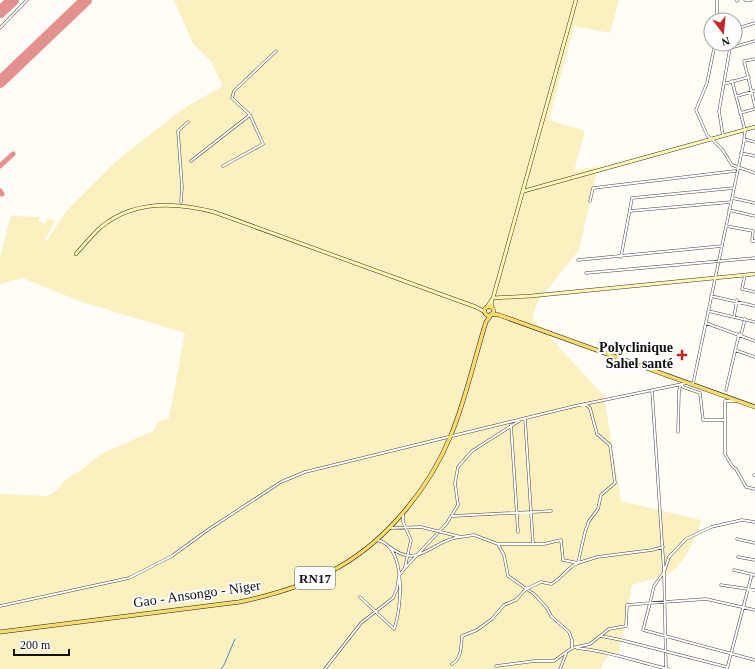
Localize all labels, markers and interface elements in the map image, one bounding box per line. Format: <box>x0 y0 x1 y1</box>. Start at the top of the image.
north arrow <box>703 12 743 52</box>
text: N <box>720 35 731 48</box>
place label: Polyclinique Sahel santé <box>599 340 673 371</box>
marker: Polyclinique Sahel santé <box>676 349 688 361</box>
road number: RN17 <box>295 567 335 589</box>
street label: Gao - Ansongo - Niger <box>132 578 262 610</box>
scale bar <box>14 631 69 657</box>
text: 200 m <box>20 638 51 652</box>

